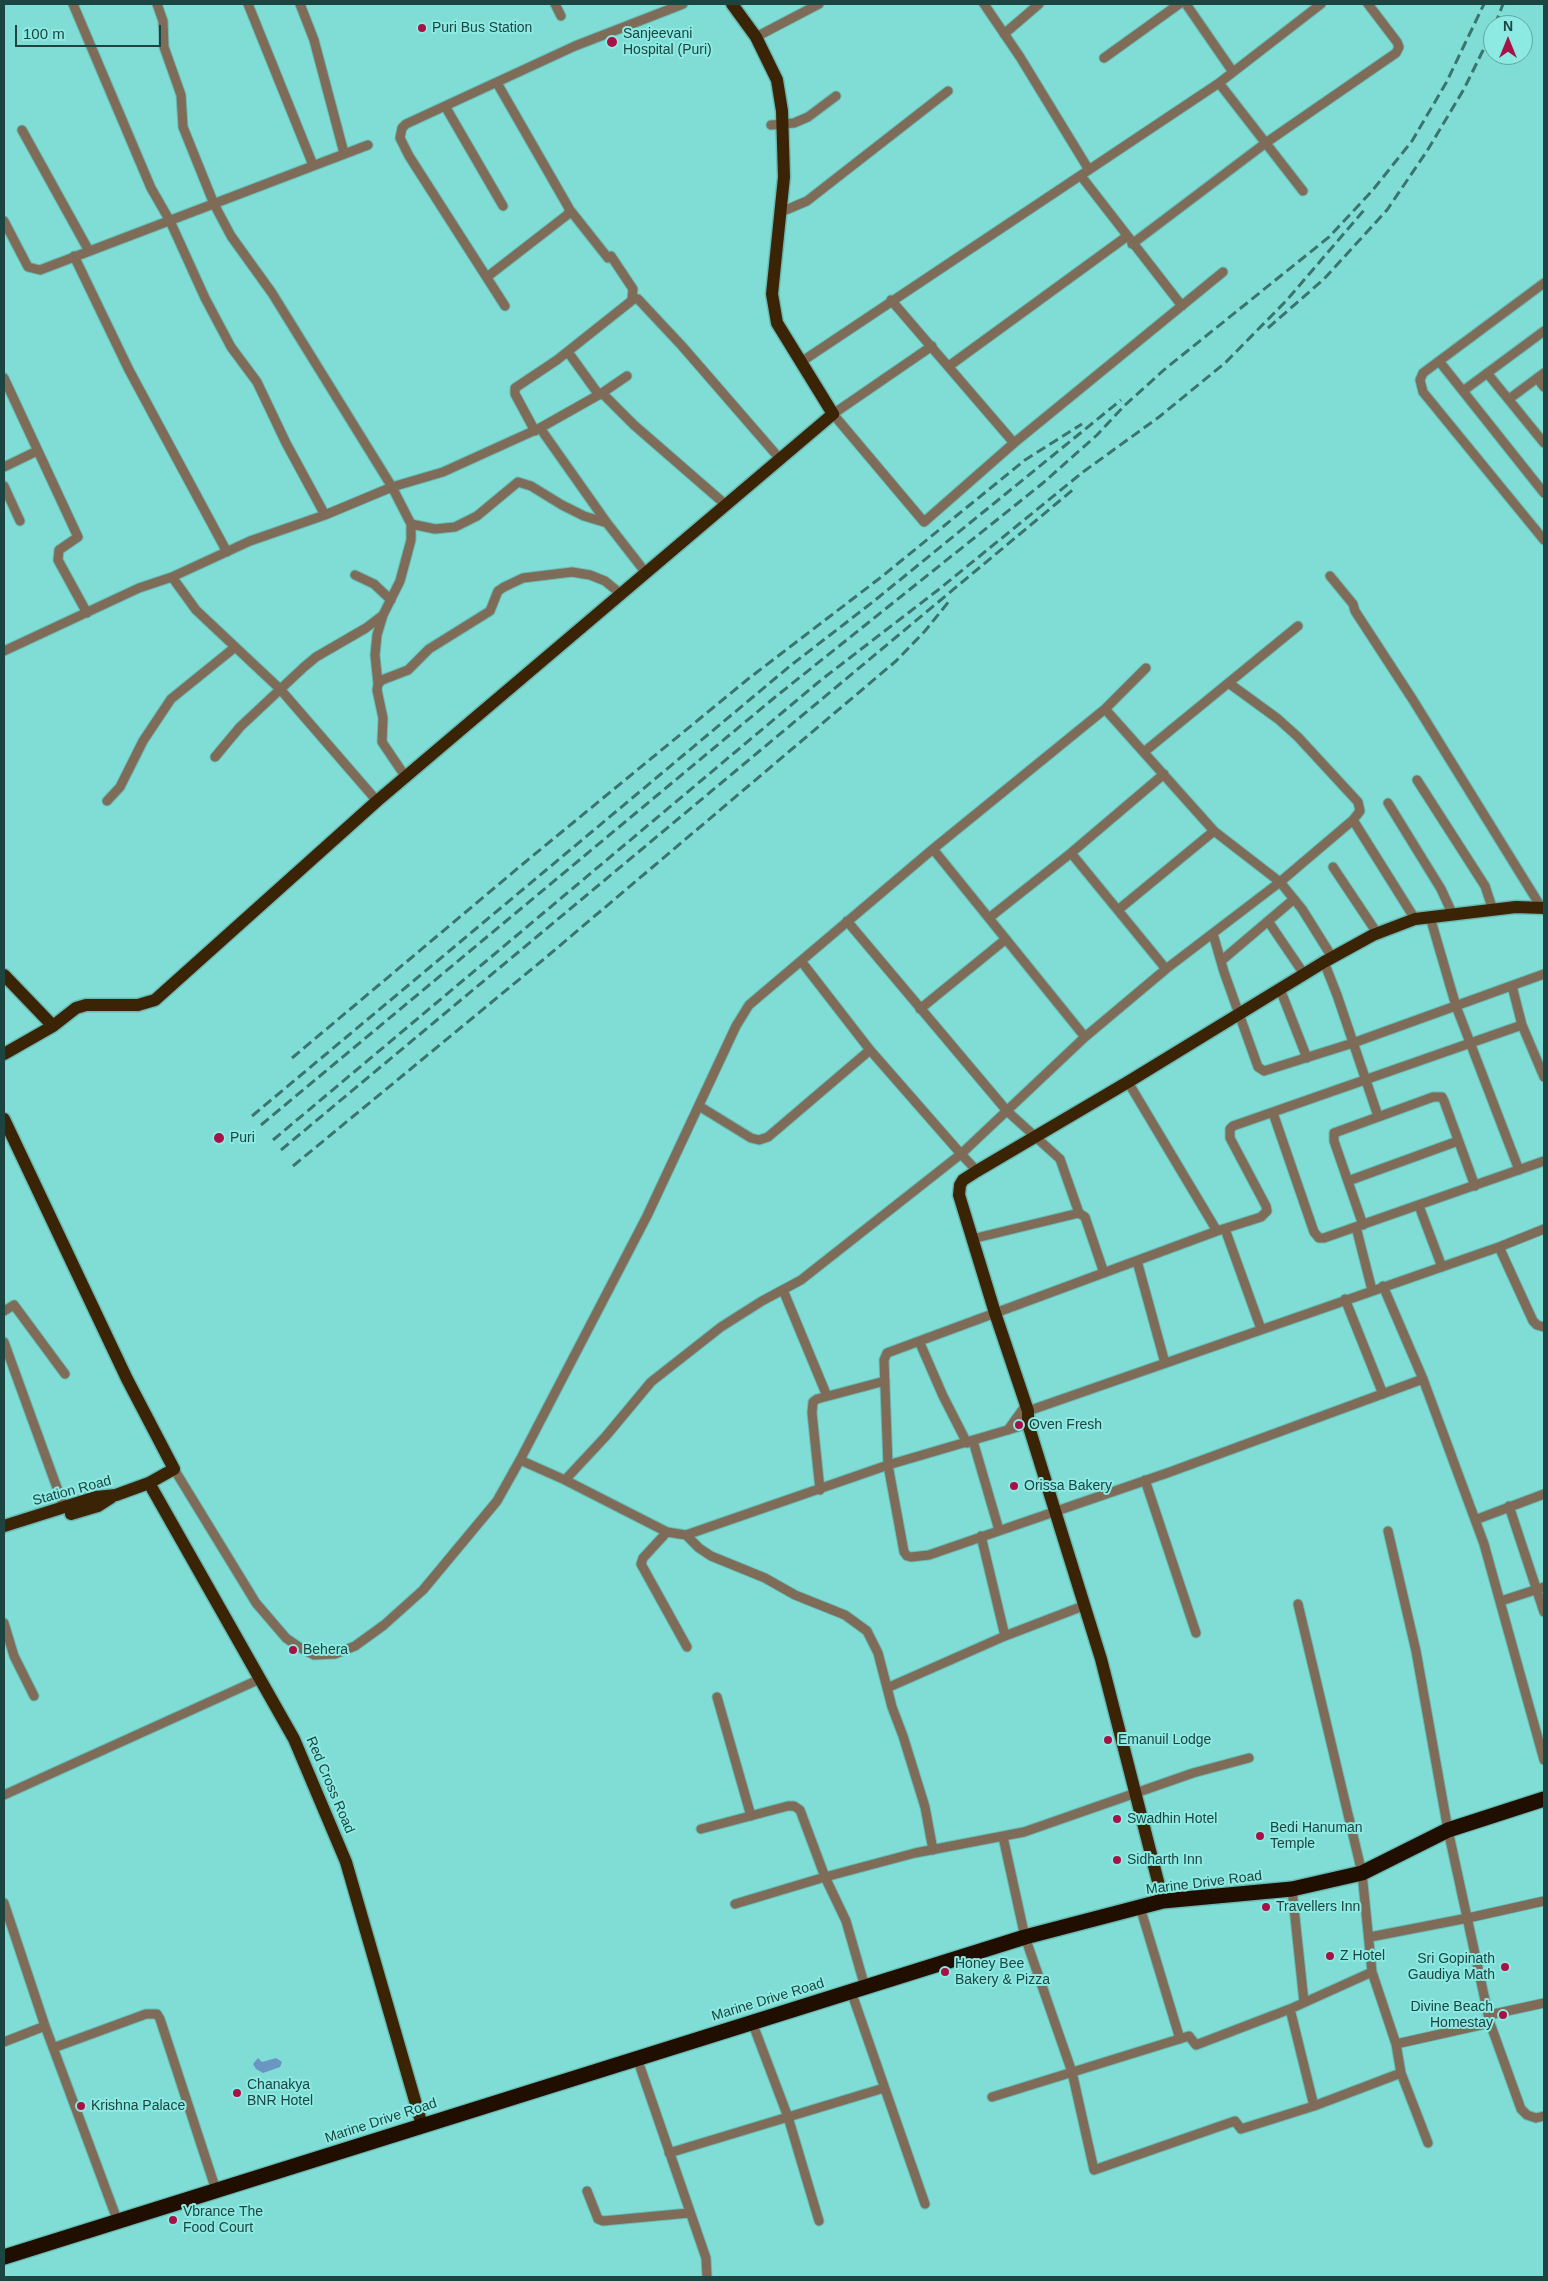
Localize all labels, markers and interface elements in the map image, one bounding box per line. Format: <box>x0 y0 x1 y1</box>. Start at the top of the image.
scale bar <box>18 15 164 47</box>
north arrow <box>1483 15 1533 65</box>
text: N <box>1503 18 1513 34</box>
place label: Puri Bus Station <box>432 20 532 36</box>
marker: Puri Bus Station <box>416 22 428 34</box>
text: 100 m <box>23 25 65 42</box>
place label: Sanjeevani Hospital (Puri) <box>623 26 712 58</box>
marker: Sanjeevani Hospital (Puri) <box>605 35 619 49</box>
place label: Puri <box>230 1130 255 1146</box>
marker: Puri <box>212 1131 226 1145</box>
place label: Oven Fresh <box>1029 1417 1102 1433</box>
marker: Oven Fresh <box>1013 1419 1025 1431</box>
street label: Station Road <box>31 1472 113 1510</box>
place label: Orissa Bakery <box>1024 1478 1112 1494</box>
marker: Orissa Bakery <box>1008 1480 1020 1492</box>
place label: Behera <box>303 1642 348 1658</box>
marker: Behera <box>287 1644 299 1656</box>
place label: Emanuil Lodge <box>1118 1732 1211 1748</box>
street label: Red Cross Road <box>302 1734 358 1836</box>
marker: Emanuil Lodge <box>1102 1734 1114 1746</box>
place label: Swadhin Hotel <box>1127 1811 1217 1827</box>
marker: Swadhin Hotel <box>1111 1813 1123 1825</box>
place label: Bedi Hanuman Temple <box>1270 1820 1363 1852</box>
marker: Bedi Hanuman Temple <box>1254 1830 1266 1842</box>
place label: Sidharth Inn <box>1127 1852 1202 1868</box>
marker: Sidharth Inn <box>1111 1854 1123 1866</box>
street label: Marine Drive Road <box>1145 1868 1263 1898</box>
place label: Travellers Inn <box>1276 1899 1360 1915</box>
marker: Travellers Inn <box>1260 1901 1272 1913</box>
place label: Z Hotel <box>1340 1948 1385 1964</box>
marker: Z Hotel <box>1324 1950 1336 1962</box>
place label: Sri Gopinath Gaudiya Math <box>1408 1951 1495 1984</box>
place label: Honey Bee Bakery & Pizza <box>955 1956 1050 1988</box>
marker: Sri Gopinath Gaudiya Math <box>1499 1961 1511 1973</box>
marker: Honey Bee Bakery & Pizza <box>939 1966 951 1978</box>
street label: Marine Drive Road <box>710 1975 826 2025</box>
place label: Divine Beach Homestay <box>1411 1999 1493 2031</box>
marker: Divine Beach Homestay <box>1497 2009 1509 2021</box>
place label: Chanakya BNR Hotel <box>247 2077 313 2110</box>
marker: Chanakya BNR Hotel <box>231 2087 243 2099</box>
street label: Marine Drive Road <box>323 2095 439 2147</box>
place label: Krishna Palace <box>91 2098 185 2114</box>
marker: Krishna Palace <box>75 2100 87 2112</box>
place label: Vbrance The Food Court <box>183 2204 263 2236</box>
marker: Vbrance The Food Court <box>167 2214 179 2226</box>

